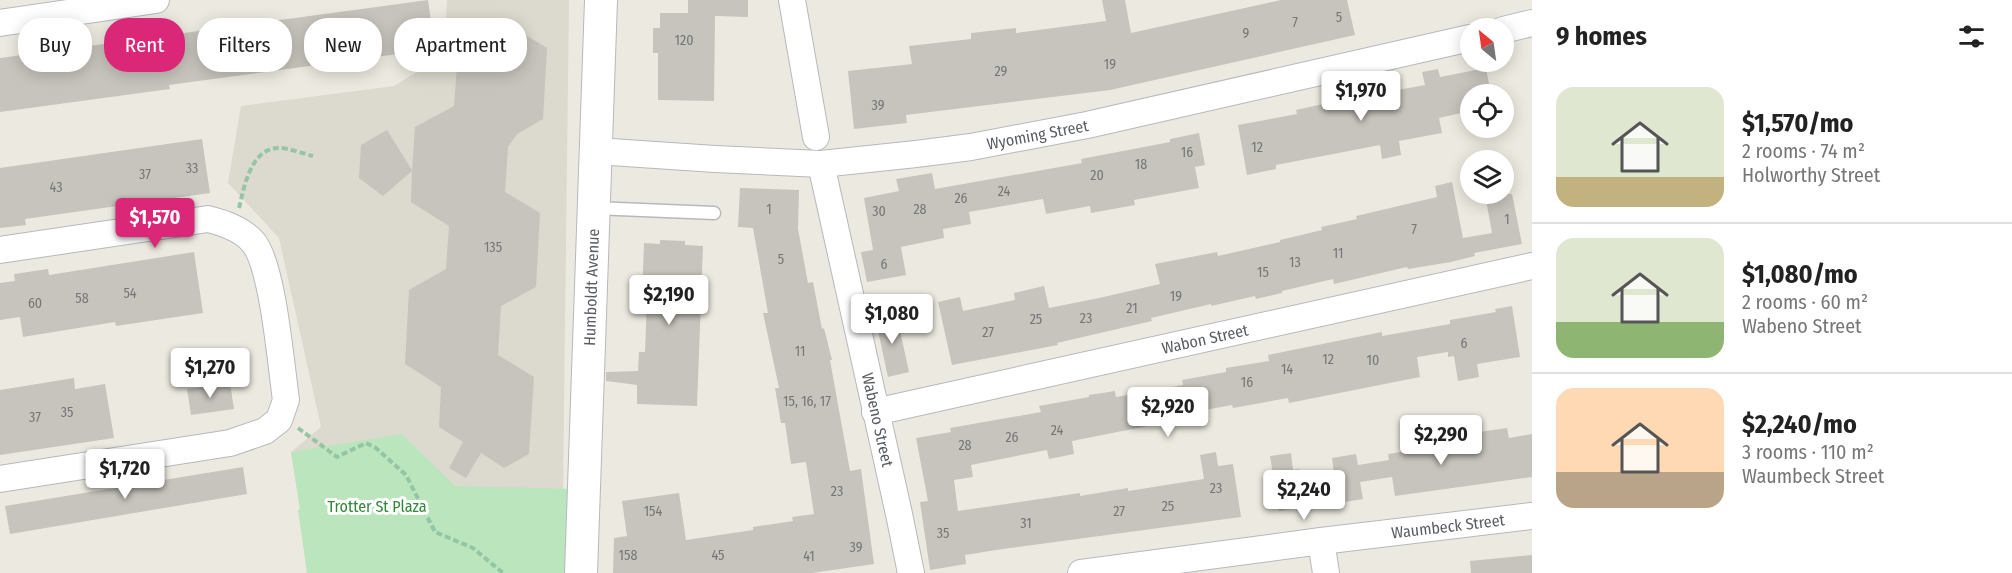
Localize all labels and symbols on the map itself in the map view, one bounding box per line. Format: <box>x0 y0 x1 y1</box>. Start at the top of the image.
house number: 5 <box>1336 9 1342 26</box>
house number: 7 <box>1292 14 1298 31</box>
north arrow <box>1460 18 1514 72</box>
house number: 9 <box>1243 25 1250 42</box>
house number: 120 <box>675 32 693 49</box>
house number: 19 <box>1104 56 1116 73</box>
house number: 29 <box>995 63 1008 80</box>
pin: $1,970 <box>1312 71 1410 122</box>
house number: 39 <box>872 97 885 114</box>
street label: Wyoming Street <box>985 115 1091 153</box>
house number: 12 <box>1251 139 1263 156</box>
house number: 16 <box>1181 144 1193 161</box>
house number: 18 <box>1135 156 1147 173</box>
house number: 33 <box>186 160 198 177</box>
house number: 37 <box>139 166 151 183</box>
house number: 20 <box>1090 167 1104 184</box>
house number: 43 <box>50 179 62 196</box>
house number: 24 <box>998 183 1011 200</box>
house number: 26 <box>954 190 968 207</box>
pin: $1,570 <box>106 198 204 249</box>
house number: 1 <box>766 201 772 218</box>
house number: 28 <box>913 201 927 218</box>
house number: 30 <box>872 203 886 220</box>
house number: 1 <box>1504 211 1510 228</box>
house number: 7 <box>1411 221 1417 238</box>
street label: Humboldt Avenue <box>579 228 603 346</box>
house number: 135 <box>484 239 502 256</box>
house number: 11 <box>1333 245 1343 262</box>
house number: 5 <box>778 251 784 268</box>
house number: 13 <box>1289 254 1301 271</box>
house number: 6 <box>881 256 888 273</box>
house number: 15 <box>1257 264 1269 281</box>
pin: $2,190 <box>620 275 718 326</box>
house number: 54 <box>123 285 137 302</box>
house number: 19 <box>1170 288 1182 305</box>
house number: 58 <box>75 290 89 307</box>
pin: $1,080 <box>843 294 941 345</box>
house number: 60 <box>28 295 42 312</box>
house number: 21 <box>1126 300 1138 317</box>
house number: 23 <box>1080 310 1092 327</box>
house number: 25 <box>1030 311 1042 328</box>
street label: Wabon Street <box>1160 320 1251 357</box>
house number: 27 <box>982 324 994 341</box>
house number: 6 <box>1461 335 1468 352</box>
house number: 11 <box>795 343 805 360</box>
pin: $1,270 <box>161 348 259 399</box>
house number: 12 <box>1322 351 1334 368</box>
house number: 10 <box>1367 352 1379 369</box>
house number: 14 <box>1281 361 1293 378</box>
street label: Wabeno Street <box>858 371 898 469</box>
house number: 16 <box>1241 374 1253 391</box>
pin: $2,920 <box>1119 387 1217 438</box>
house number: 15, 16, 17 <box>783 393 831 410</box>
house number: 35 <box>61 404 73 421</box>
house number: 37 <box>29 409 41 426</box>
pin: $2,290 <box>1392 415 1490 466</box>
house number: 24 <box>1051 422 1064 439</box>
house number: 26 <box>1005 429 1019 446</box>
house number: 28 <box>958 437 972 454</box>
pin: $1,720 <box>76 449 174 500</box>
pin: $2,240 <box>1255 470 1353 521</box>
house number: 23 <box>1210 480 1222 497</box>
house number: 23 <box>831 483 843 500</box>
park label: Trotter St Plaza <box>327 497 427 516</box>
house number: 25 <box>1162 498 1174 515</box>
house number: 154 <box>644 503 663 520</box>
house number: 27 <box>1113 503 1125 520</box>
street label: Waumbeck Street <box>1390 510 1506 542</box>
house number: 31 <box>1020 515 1032 532</box>
house number: 35 <box>937 525 949 542</box>
house number: 39 <box>850 539 863 556</box>
house number: 158 <box>619 547 637 564</box>
house number: 45 <box>711 547 725 564</box>
house number: 41 <box>803 548 815 565</box>

